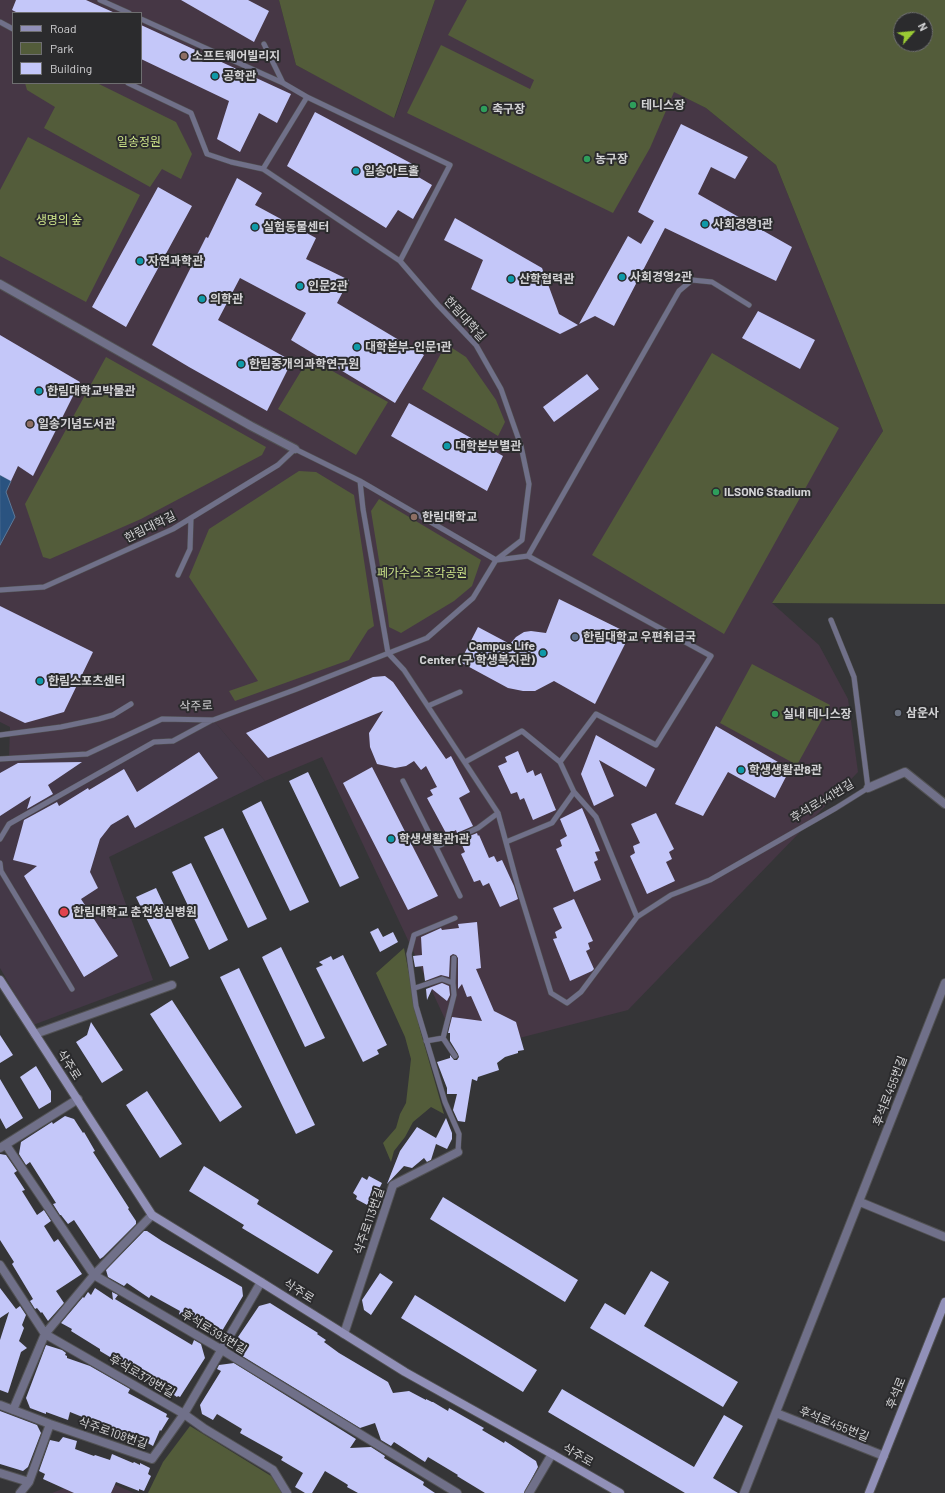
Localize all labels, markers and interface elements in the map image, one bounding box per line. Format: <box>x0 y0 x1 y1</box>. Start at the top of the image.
legend <box>12 12 142 84</box>
north arrow <box>893 12 933 52</box>
text: Road <box>50 21 77 35</box>
text: N <box>916 21 931 33</box>
text: Park <box>50 41 74 55</box>
place label: 소프트웨어빌리지 <box>192 49 280 63</box>
marker: 소프트웨어빌리지 <box>179 51 189 61</box>
text: Building <box>50 61 92 75</box>
place label: 공학관 <box>223 69 256 83</box>
marker: 공학관 <box>210 71 220 81</box>
place label: 테니스장 <box>641 98 685 112</box>
marker: 테니스장 <box>628 100 638 110</box>
place label: 축구장 <box>492 102 525 116</box>
marker: 축구장 <box>479 104 489 114</box>
park label: 일송정원 <box>117 135 161 149</box>
place label: 농구장 <box>595 152 628 166</box>
marker: 농구장 <box>582 154 592 164</box>
place label: 일송아트홀 <box>364 164 419 178</box>
marker: 일송아트홀 <box>351 166 361 176</box>
park label: 생명의 숲 <box>36 213 82 227</box>
place label: 사회경영1관 <box>713 217 772 231</box>
marker: 사회경영1관 <box>700 219 710 229</box>
place label: 실험동물센터 <box>263 220 329 234</box>
marker: 실험동물센터 <box>250 222 260 232</box>
place label: 자연과학관 <box>148 254 203 268</box>
marker: 자연과학관 <box>135 256 145 266</box>
place label: 사회경영2관 <box>630 270 692 284</box>
place label: 산학협력관 <box>519 272 574 286</box>
marker: 사회경영2관 <box>617 272 627 282</box>
marker: 산학협력관 <box>506 274 516 284</box>
place label: 인문2관 <box>308 279 348 293</box>
marker: 인문2관 <box>295 281 305 291</box>
place label: 의학관 <box>210 292 243 306</box>
marker: 의학관 <box>197 294 207 304</box>
street label: 한림대학길 <box>441 294 489 344</box>
place label: 대학본부-인문1관 <box>365 340 451 354</box>
marker: 대학본부-인문1관 <box>352 342 362 352</box>
place label: 한림중개의과학연구원 <box>249 357 359 371</box>
marker: 한림중개의과학연구원 <box>236 359 246 369</box>
place label: 한림대학교박물관 <box>47 384 135 398</box>
marker: 한림대학교박물관 <box>34 386 44 396</box>
place label: 일송기념도서관 <box>38 417 115 431</box>
marker: 일송기념도서관 <box>25 419 35 429</box>
place label: 대학본부별관 <box>455 439 521 453</box>
marker: 대학본부별관 <box>442 441 452 451</box>
place label: ILSONG Stadium <box>724 485 811 499</box>
marker: ILSONG Stadium <box>711 487 721 497</box>
street label: 한림대학길 <box>122 508 178 546</box>
place label: 한림대학교 <box>422 510 477 524</box>
marker: 한림대학교 <box>409 512 419 522</box>
park label: 페가수스 조각공원 <box>377 566 467 580</box>
place label: 한림대학교 우편취급국 <box>583 630 696 644</box>
marker: 한림대학교 우편취급국 <box>570 632 580 642</box>
place label: Campus Life Center (구 학생복지관) <box>420 639 535 667</box>
marker: Campus Life Center (구 학생복지관) <box>538 648 548 658</box>
place label: 한림스포츠센터 <box>48 674 125 688</box>
marker: 한림스포츠센터 <box>35 676 45 686</box>
street label: 삭주로 <box>179 698 213 714</box>
place label: 삼운사 <box>906 706 939 720</box>
place label: 실내 테니스장 <box>783 707 852 721</box>
marker: 삼운사 <box>893 708 903 718</box>
marker: 실내 테니스장 <box>770 709 780 719</box>
place label: 학생생활관8관 <box>749 763 822 777</box>
marker: 학생생활관8관 <box>736 765 746 775</box>
street label: 후석로441번길 <box>788 776 856 826</box>
place label: 학생생활관1관 <box>399 832 469 846</box>
marker: 학생생활관1관 <box>386 834 396 844</box>
place label: 한림대학교 춘천성심병원 <box>73 905 197 919</box>
marker: 한림대학교 춘천성심병원 <box>58 906 70 918</box>
street label: 삭주로 <box>54 1047 84 1083</box>
street label: 후석로455번길 <box>870 1054 910 1128</box>
street label: 삭주로113번길 <box>351 1186 387 1256</box>
street label: 삭주로 <box>281 1276 317 1306</box>
street label: 후석로393번길 <box>179 1307 249 1357</box>
street label: 후석로379번길 <box>107 1351 177 1401</box>
street label: 후석로 <box>883 1375 909 1411</box>
street label: 후석로455번길 <box>797 1403 871 1445</box>
street label: 삭주로108번길 <box>76 1414 150 1452</box>
street label: 삭주로 <box>560 1440 596 1470</box>

